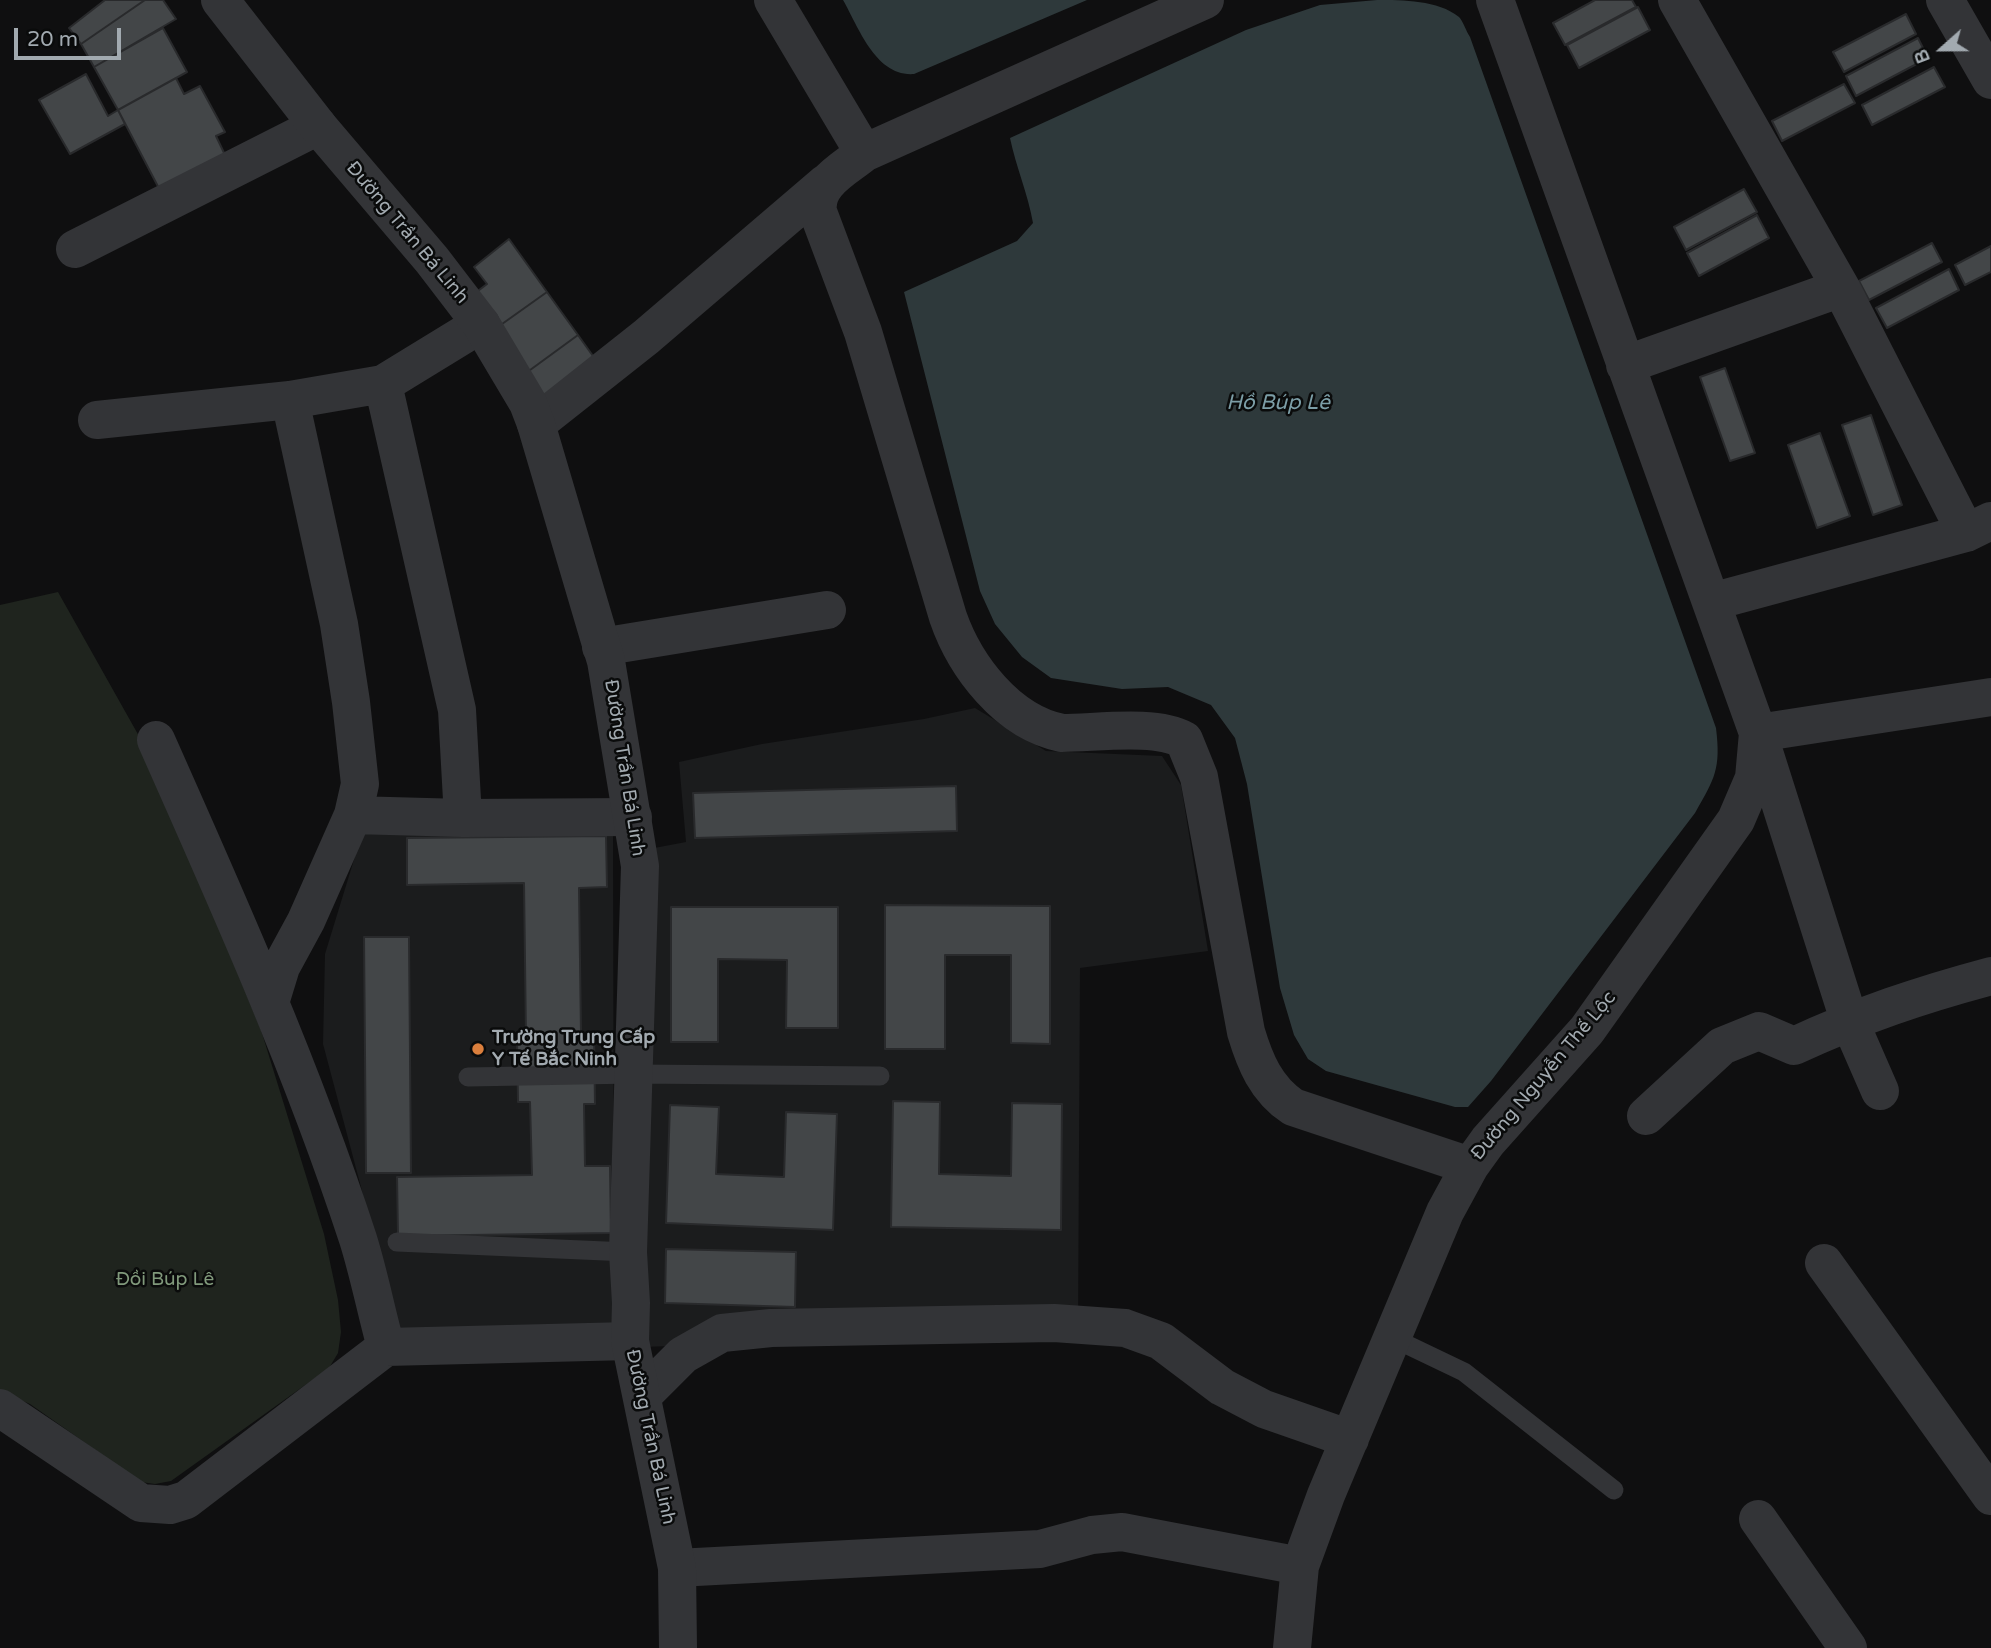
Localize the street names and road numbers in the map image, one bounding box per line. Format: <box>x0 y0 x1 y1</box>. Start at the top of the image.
street label: Đường Trần Bá Linh <box>341 157 473 309</box>
street label: Đường Trần Bá Linh <box>599 678 649 858</box>
street label: Đường Nguyễn Thế Lộc <box>1467 987 1621 1165</box>
street label: Đường Trần Bá Linh <box>620 1347 680 1527</box>

